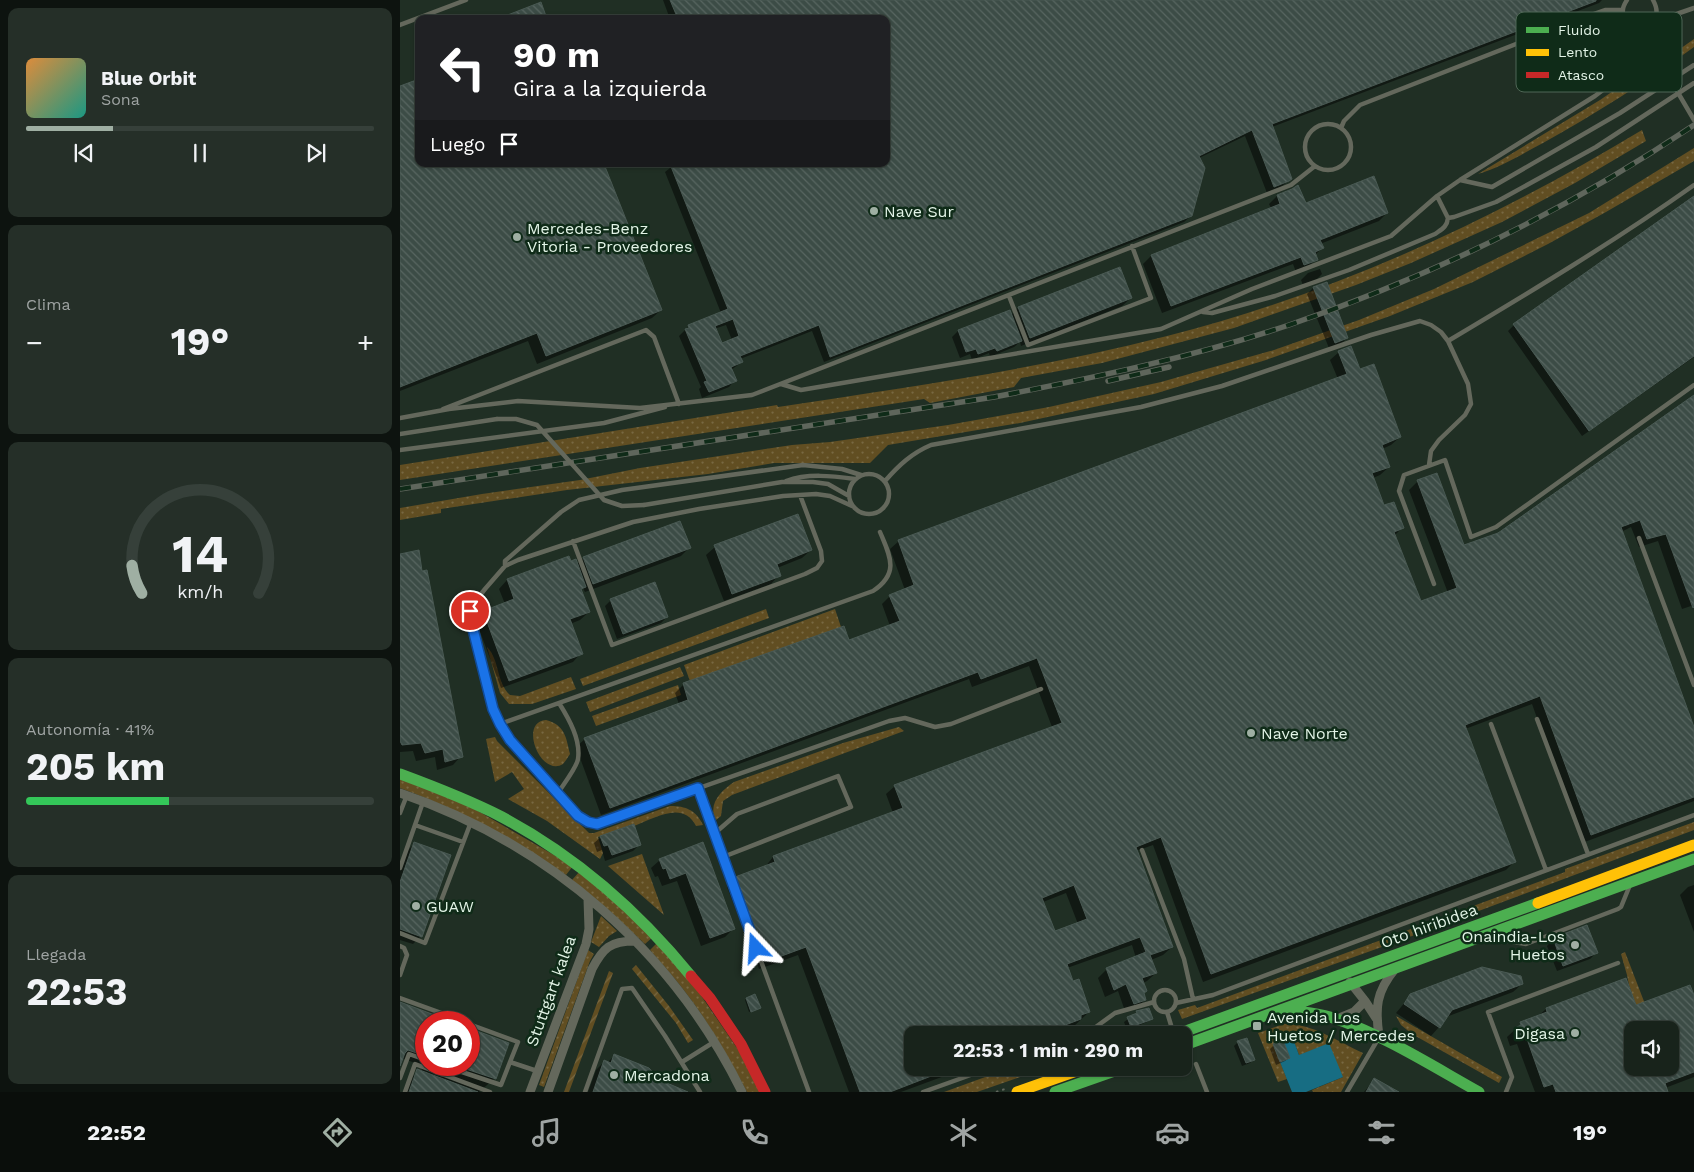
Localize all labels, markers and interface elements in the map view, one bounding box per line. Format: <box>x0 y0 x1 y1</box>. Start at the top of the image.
legend <box>1516 12 1682 92</box>
text: Fluido <box>1558 22 1600 38</box>
text: 90 m <box>513 34 600 76</box>
icon: left <box>430 35 495 100</box>
text: Lento <box>1558 44 1597 60</box>
text: Blue Orbit <box>101 67 196 90</box>
text: Atasco <box>1558 67 1604 83</box>
text: Gira a la izquierda <box>513 76 707 101</box>
text: Sona <box>101 90 140 109</box>
icon: arrive <box>495 130 523 158</box>
text: Luego <box>430 133 485 156</box>
icon: previous <box>70 139 98 167</box>
icon: pause <box>186 139 214 167</box>
icon: next <box>302 139 330 167</box>
place label: Nave Sur <box>884 202 954 221</box>
marker: Nave Sur <box>868 205 880 217</box>
place label: Mercedes-Benz Vitoria - Proveedores <box>527 219 692 256</box>
marker: Mercedes-Benz Vitoria - Proveedores <box>511 231 523 243</box>
text: Clima <box>26 295 70 314</box>
text: 19° <box>171 320 229 364</box>
text: − <box>26 326 43 359</box>
text: + <box>357 326 374 359</box>
text: 14 <box>172 524 228 585</box>
text: km/h <box>177 581 223 602</box>
pin <box>449 590 491 632</box>
icon: arrive <box>456 597 484 625</box>
text: Autonomía · 41% <box>26 720 154 739</box>
place label: Nave Norte <box>1261 724 1348 743</box>
marker: Nave Norte <box>1245 727 1257 739</box>
text: 205 km <box>26 745 165 789</box>
place label: GUAW <box>426 897 474 916</box>
marker: GUAW <box>410 900 422 912</box>
street label: Oto hiribidea <box>1378 900 1480 952</box>
position arrow <box>729 921 781 973</box>
place label: Onaindia-Los Huetos <box>1461 927 1565 964</box>
street label: Stuttgart kalea <box>522 933 580 1049</box>
marker: Onaindia-Los Huetos <box>1569 939 1581 951</box>
text: Llegada <box>26 945 86 964</box>
text: 22:53 <box>26 970 127 1014</box>
place label: Avenida Los Huetos / Mercedes <box>1267 1008 1415 1045</box>
speed limit sign: 20 <box>415 1011 480 1076</box>
marker: Avenida Los Huetos / Mercedes <box>1251 1020 1263 1032</box>
map controls <box>1624 1021 1679 1076</box>
button: sound <box>1624 1021 1679 1076</box>
place label: Digasa <box>1514 1024 1565 1043</box>
marker: Digasa <box>1569 1027 1581 1039</box>
text: 22:53 · 1 min · 290 m <box>953 1039 1143 1062</box>
place label: Mercadona <box>624 1066 710 1085</box>
marker: Mercadona <box>608 1069 620 1081</box>
icon: directions <box>320 1115 355 1150</box>
icon: music <box>529 1115 564 1150</box>
icon: phone <box>737 1115 772 1150</box>
icon: climate <box>946 1115 981 1150</box>
icon: car <box>1155 1115 1190 1150</box>
icon: filters <box>1364 1115 1399 1150</box>
text: 22:52 <box>87 1120 146 1145</box>
text: 19° <box>1573 1120 1607 1145</box>

